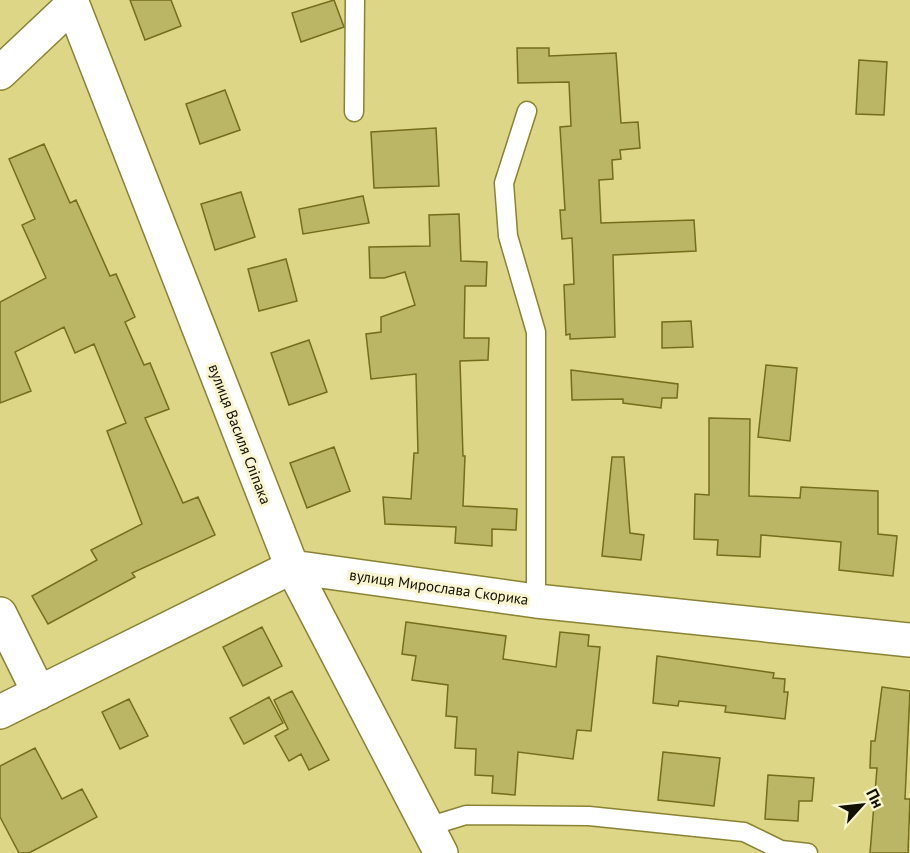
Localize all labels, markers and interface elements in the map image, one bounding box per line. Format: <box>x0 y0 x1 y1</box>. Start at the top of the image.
street label: вулиця Василя Сліпака <box>204 361 276 507</box>
street label: вулиця Мирослава Скорика <box>348 565 530 609</box>
north arrow <box>832 775 892 835</box>
text: Пн <box>862 785 889 811</box>

